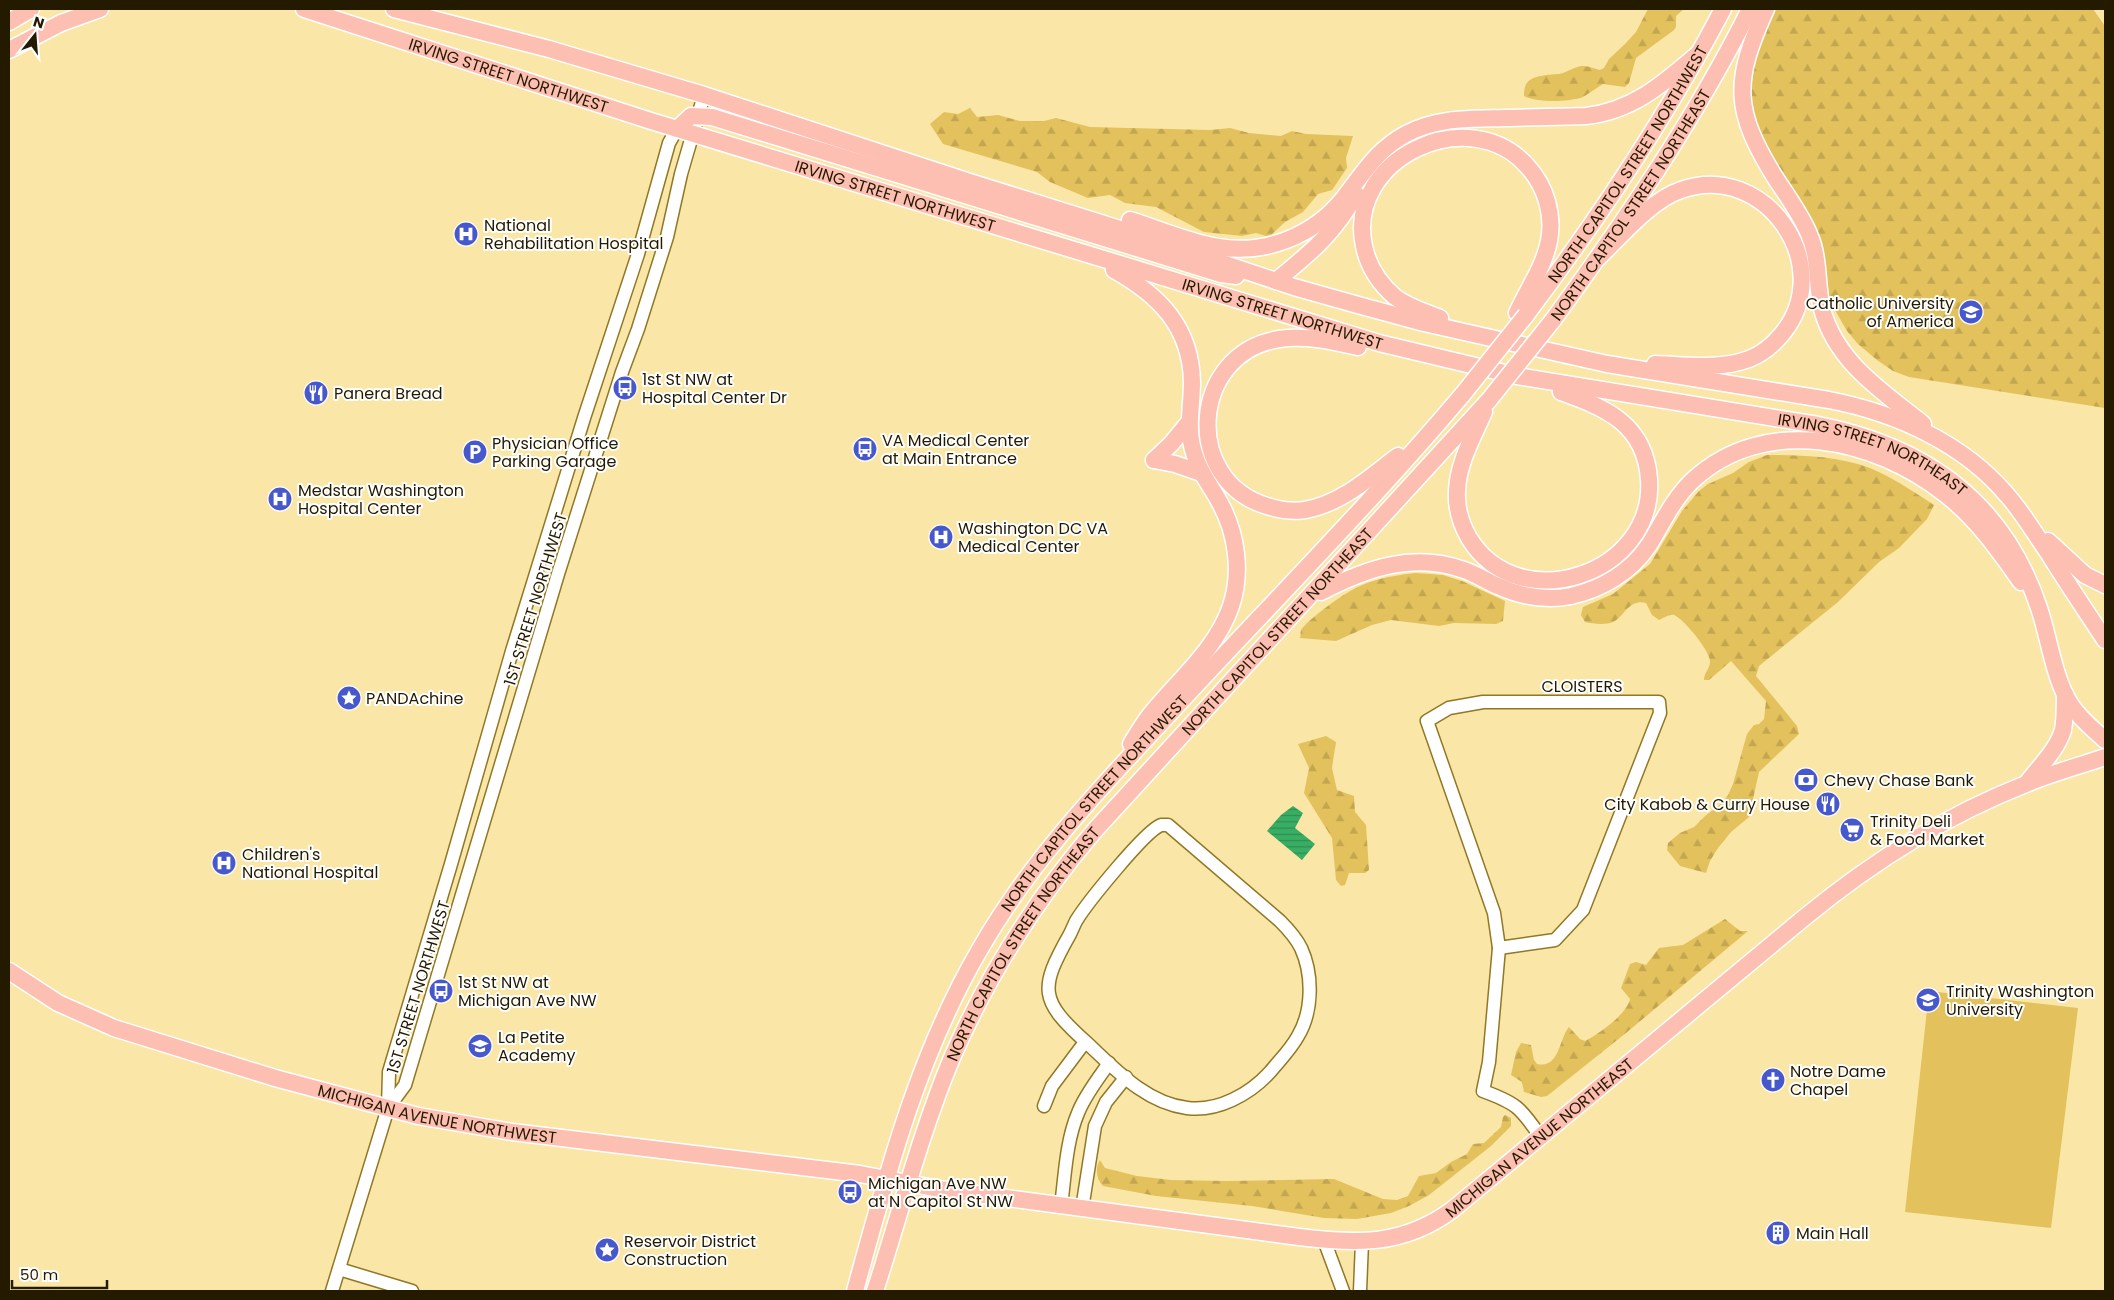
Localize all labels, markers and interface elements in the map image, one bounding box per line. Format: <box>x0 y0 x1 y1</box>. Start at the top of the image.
north arrow <box>10 10 60 60</box>
text: N <box>31 11 47 34</box>
street label: IRVING STREET NORTHWEST <box>406 33 612 119</box>
street label: NORTH CAPITOL STREET NORTHWEST <box>1542 41 1713 288</box>
street label: NORTH CAPITOL STREET NORTHEAST <box>1545 85 1716 325</box>
street label: IRVING STREET NORTHWEST <box>792 155 999 238</box>
place label: National Rehabilitation Hospital <box>484 214 663 255</box>
hospital icon: National Rehabilitation Hospital <box>453 221 479 247</box>
street label: IRVING STREET NORTHWEST <box>1179 273 1386 356</box>
place label: Catholic University of America <box>1806 292 1954 333</box>
school or university icon: Catholic University of America <box>1958 299 1984 325</box>
place label: 1st St NW at Hospital Center Dr <box>642 368 787 409</box>
bus stop icon: 1st St NW at Hospital Center Dr <box>612 375 638 401</box>
restaurant icon: Panera Bread <box>303 380 329 406</box>
place label: Panera Bread <box>334 382 443 405</box>
street label: IRVING STREET NORTHEAST <box>1776 408 1972 502</box>
place label: VA Medical Center at Main Entrance <box>882 429 1029 470</box>
place label: Physician Office Parking Garage <box>492 432 619 473</box>
bus stop icon: VA Medical Center at Main Entrance <box>852 436 878 462</box>
parking icon: Physician Office Parking Garage <box>462 439 488 465</box>
place label: Medstar Washington Hospital Center <box>298 479 464 520</box>
hospital icon: Medstar Washington Hospital Center <box>267 486 293 512</box>
street label: 1ST STREET NORTHWEST <box>498 510 573 688</box>
place label: Washington DC VA Medical Center <box>958 517 1108 558</box>
street label: NORTH CAPITOL STREET NORTHEAST <box>1176 523 1379 741</box>
hospital icon: Washington DC VA Medical Center <box>928 524 954 550</box>
street label: CLOISTERS <box>1541 675 1623 698</box>
place icon: PANDAchine <box>336 685 362 711</box>
place label: PANDAchine <box>366 687 464 710</box>
street label: NORTH CAPITOL STREET NORTHWEST <box>995 690 1194 916</box>
bank icon: Chevy Chase Bank <box>1793 767 1819 793</box>
place label: Chevy Chase Bank <box>1824 769 1975 792</box>
restaurant icon: City Kabob & Curry House <box>1815 791 1841 817</box>
place label: City Kabob & Curry House <box>1604 793 1810 816</box>
place label: Trinity Deli & Food Market <box>1870 810 1984 851</box>
supermarket icon: Trinity Deli & Food Market <box>1839 817 1865 843</box>
street label: NORTH CAPITOL STREET NORTHEAST <box>941 822 1105 1065</box>
place label: Children's National Hospital <box>242 843 378 884</box>
hospital icon: Children's National Hospital <box>211 850 237 876</box>
street label: 1ST STREET NORTHWEST <box>381 898 456 1076</box>
place label: 1st St NW at Michigan Ave NW <box>458 971 597 1012</box>
bus stop icon: 1st St NW at Michigan Ave NW <box>428 978 454 1004</box>
place label: Trinity Washington University <box>1946 980 2094 1021</box>
school or university icon: Trinity Washington University <box>1915 987 1941 1013</box>
place label: La Petite Academy <box>498 1026 576 1067</box>
school or university icon: La Petite Academy <box>467 1033 493 1059</box>
street label: MICHIGAN AVENUE NORTHEAST <box>1440 1053 1639 1223</box>
place label: Notre Dame Chapel <box>1790 1060 1886 1101</box>
church icon: Notre Dame Chapel <box>1760 1067 1786 1093</box>
street label: MICHIGAN AVENUE NORTHWEST <box>315 1079 558 1149</box>
place label: Michigan Ave NW at N Capitol St NW <box>868 1172 1013 1213</box>
bus stop icon: Michigan Ave NW at N Capitol St NW <box>837 1179 863 1205</box>
building icon: Main Hall <box>1765 1220 1791 1246</box>
place label: Main Hall <box>1796 1222 1869 1245</box>
place label: Reservoir District Construction <box>624 1230 756 1271</box>
place icon: Reservoir District Construction <box>594 1237 620 1263</box>
scale bar <box>12 1258 108 1290</box>
text: 50 m <box>20 1264 58 1285</box>

